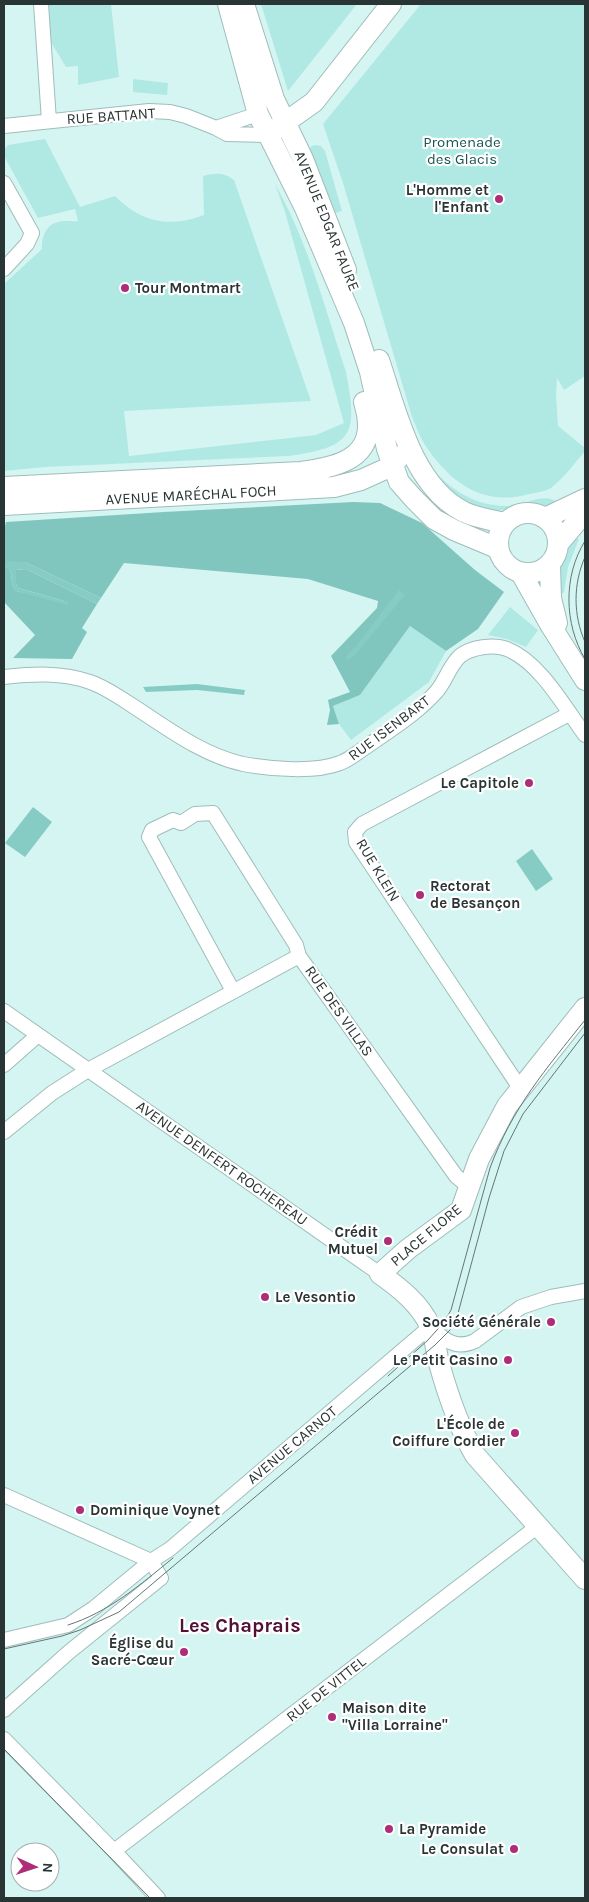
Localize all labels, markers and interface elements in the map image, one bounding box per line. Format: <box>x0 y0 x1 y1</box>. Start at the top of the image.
street label: RUE BATTANT <box>66 104 157 128</box>
park label: Promenade des Glacis <box>423 133 501 168</box>
street label: AVENUE EDGAR FAURE <box>291 148 363 294</box>
place label: L'Homme et l'Enfant <box>406 181 489 216</box>
marker: L'Homme et l'Enfant <box>493 193 505 205</box>
place label: Tour Montmart <box>135 279 241 297</box>
marker: Tour Montmart <box>119 282 131 294</box>
street label: AVENUE MARÉCHAL FOCH <box>105 482 277 508</box>
street label: RUE ISENBART <box>345 691 434 765</box>
place label: Le Capitole <box>441 774 519 792</box>
marker: Le Capitole <box>523 777 535 789</box>
street label: RUE KLEIN <box>352 835 404 905</box>
place label: Rectorat de Besançon <box>430 877 520 912</box>
marker: Rectorat de Besançon <box>414 889 426 901</box>
street label: RUE DES VILLAS <box>301 962 377 1060</box>
street label: AVENUE DENFERT ROCHEREAU <box>133 1097 311 1229</box>
street label: PLACE FLORE <box>387 1200 465 1270</box>
place label: Crédit Mutuel <box>328 1223 378 1258</box>
marker: Crédit Mutuel <box>382 1235 394 1247</box>
place label: Le Vesontio <box>275 1288 356 1306</box>
marker: Le Vesontio <box>259 1291 271 1303</box>
place label: Société Générale <box>422 1313 541 1331</box>
marker: Société Générale <box>545 1316 557 1328</box>
place label: Le Petit Casino <box>393 1351 498 1369</box>
marker: Le Petit Casino <box>502 1354 514 1366</box>
street label: AVENUE CARNOT <box>243 1402 341 1488</box>
place label: L'École de Coiffure Cordier <box>392 1414 505 1450</box>
marker: L'École de Coiffure Cordier <box>509 1427 521 1439</box>
place label: Dominique Voynet <box>90 1501 220 1519</box>
marker: Dominique Voynet <box>74 1504 86 1516</box>
district label: Les Chaprais <box>179 1614 301 1637</box>
place label: Église du Sacré-Cœur <box>91 1633 174 1669</box>
marker: Église du Sacré-Cœur <box>178 1646 190 1658</box>
street label: RUE DE VITTEL <box>283 1652 369 1726</box>
place label: Maison dite "Villa Lorraine" <box>342 1699 448 1734</box>
marker: Maison dite "Villa Lorraine" <box>326 1711 338 1723</box>
place label: La Pyramide <box>399 1820 486 1838</box>
marker: La Pyramide <box>383 1823 395 1835</box>
place label: Le Consulat <box>421 1840 504 1858</box>
north arrow <box>10 1842 60 1892</box>
marker: Le Consulat <box>508 1843 520 1855</box>
text: N <box>39 1862 56 1873</box>

